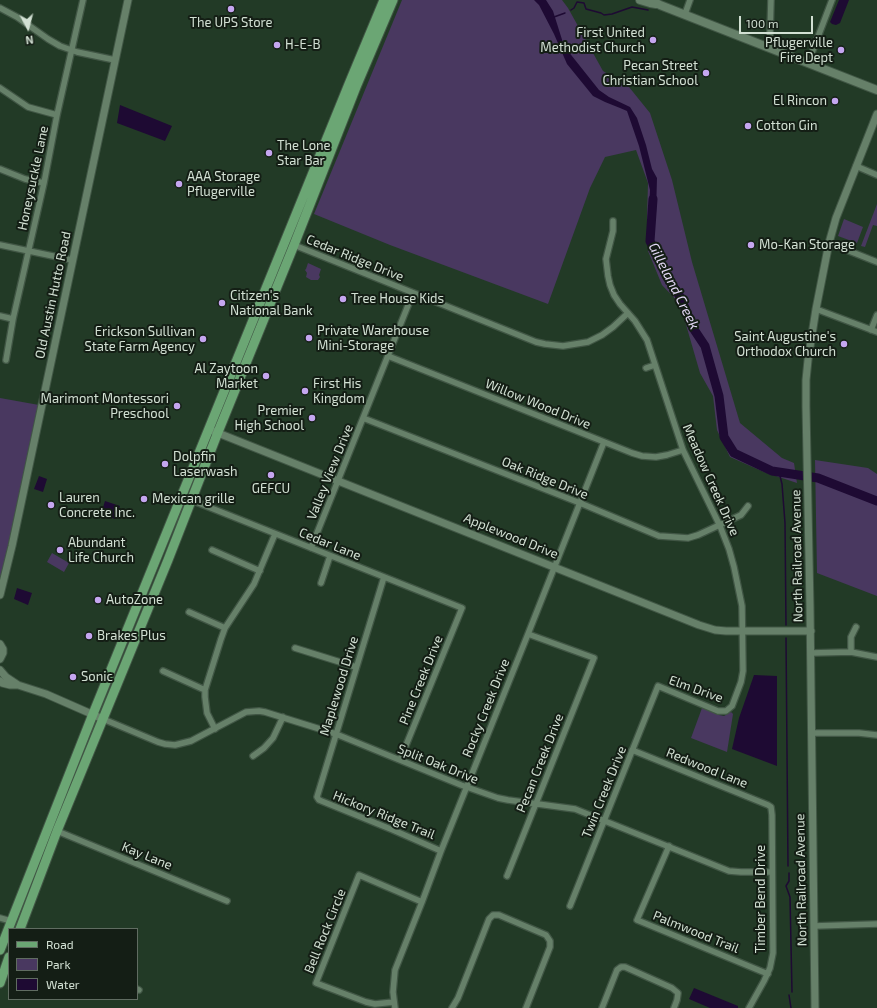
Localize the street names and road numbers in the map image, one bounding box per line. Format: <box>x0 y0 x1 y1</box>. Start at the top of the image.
street label: Honeysuckle Lane <box>14 124 52 232</box>
street label: Old Austin Hutto Road <box>32 230 74 360</box>
street label: Cedar Ridge Drive <box>304 231 406 285</box>
street label: Willow Wood Drive <box>483 376 593 432</box>
street label: Valley View Drive <box>304 422 356 522</box>
street label: Meadow Creek Drive <box>679 422 743 538</box>
street label: Oak Ridge Drive <box>499 454 591 502</box>
street label: North Railroad Avenue <box>788 489 806 623</box>
street label: Applewood Drive <box>461 510 561 562</box>
street label: Cedar Lane <box>297 525 363 563</box>
street label: Pine Creek Drive <box>396 633 446 727</box>
street label: Maplewood Drive <box>316 634 362 738</box>
street label: Rocky Creek Drive <box>459 656 513 760</box>
street label: Elm Drive <box>667 672 725 706</box>
street label: Pecan Creek Drive <box>513 711 567 815</box>
street label: Split Oak Drive <box>395 741 481 787</box>
street label: Twin Creek Drive <box>578 744 630 840</box>
street label: Redwood Lane <box>664 745 750 791</box>
street label: Hickory Ridge Trail <box>331 787 437 843</box>
street label: North Railroad Avenue <box>792 813 810 947</box>
street label: Kay Lane <box>120 839 174 873</box>
street label: Timber Bend Drive <box>753 845 769 953</box>
street label: Bell Rock Circle <box>301 886 349 976</box>
street label: Palmwood Trail <box>651 908 741 956</box>

